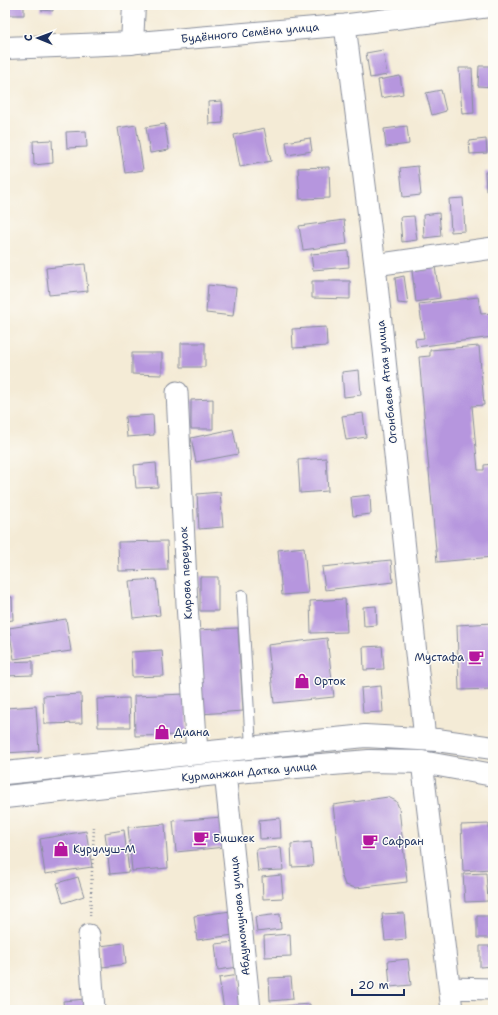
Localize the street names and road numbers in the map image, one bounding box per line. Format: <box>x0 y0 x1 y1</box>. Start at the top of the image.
street label: Будённого Семёна улица <box>180 19 320 47</box>
street label: Огонбаева Атая улица <box>373 319 401 444</box>
street label: Кирова переулок <box>176 526 196 620</box>
street label: Курманжан Датка улица <box>181 759 317 785</box>
street label: Абдумомунова улица <box>226 855 254 977</box>

